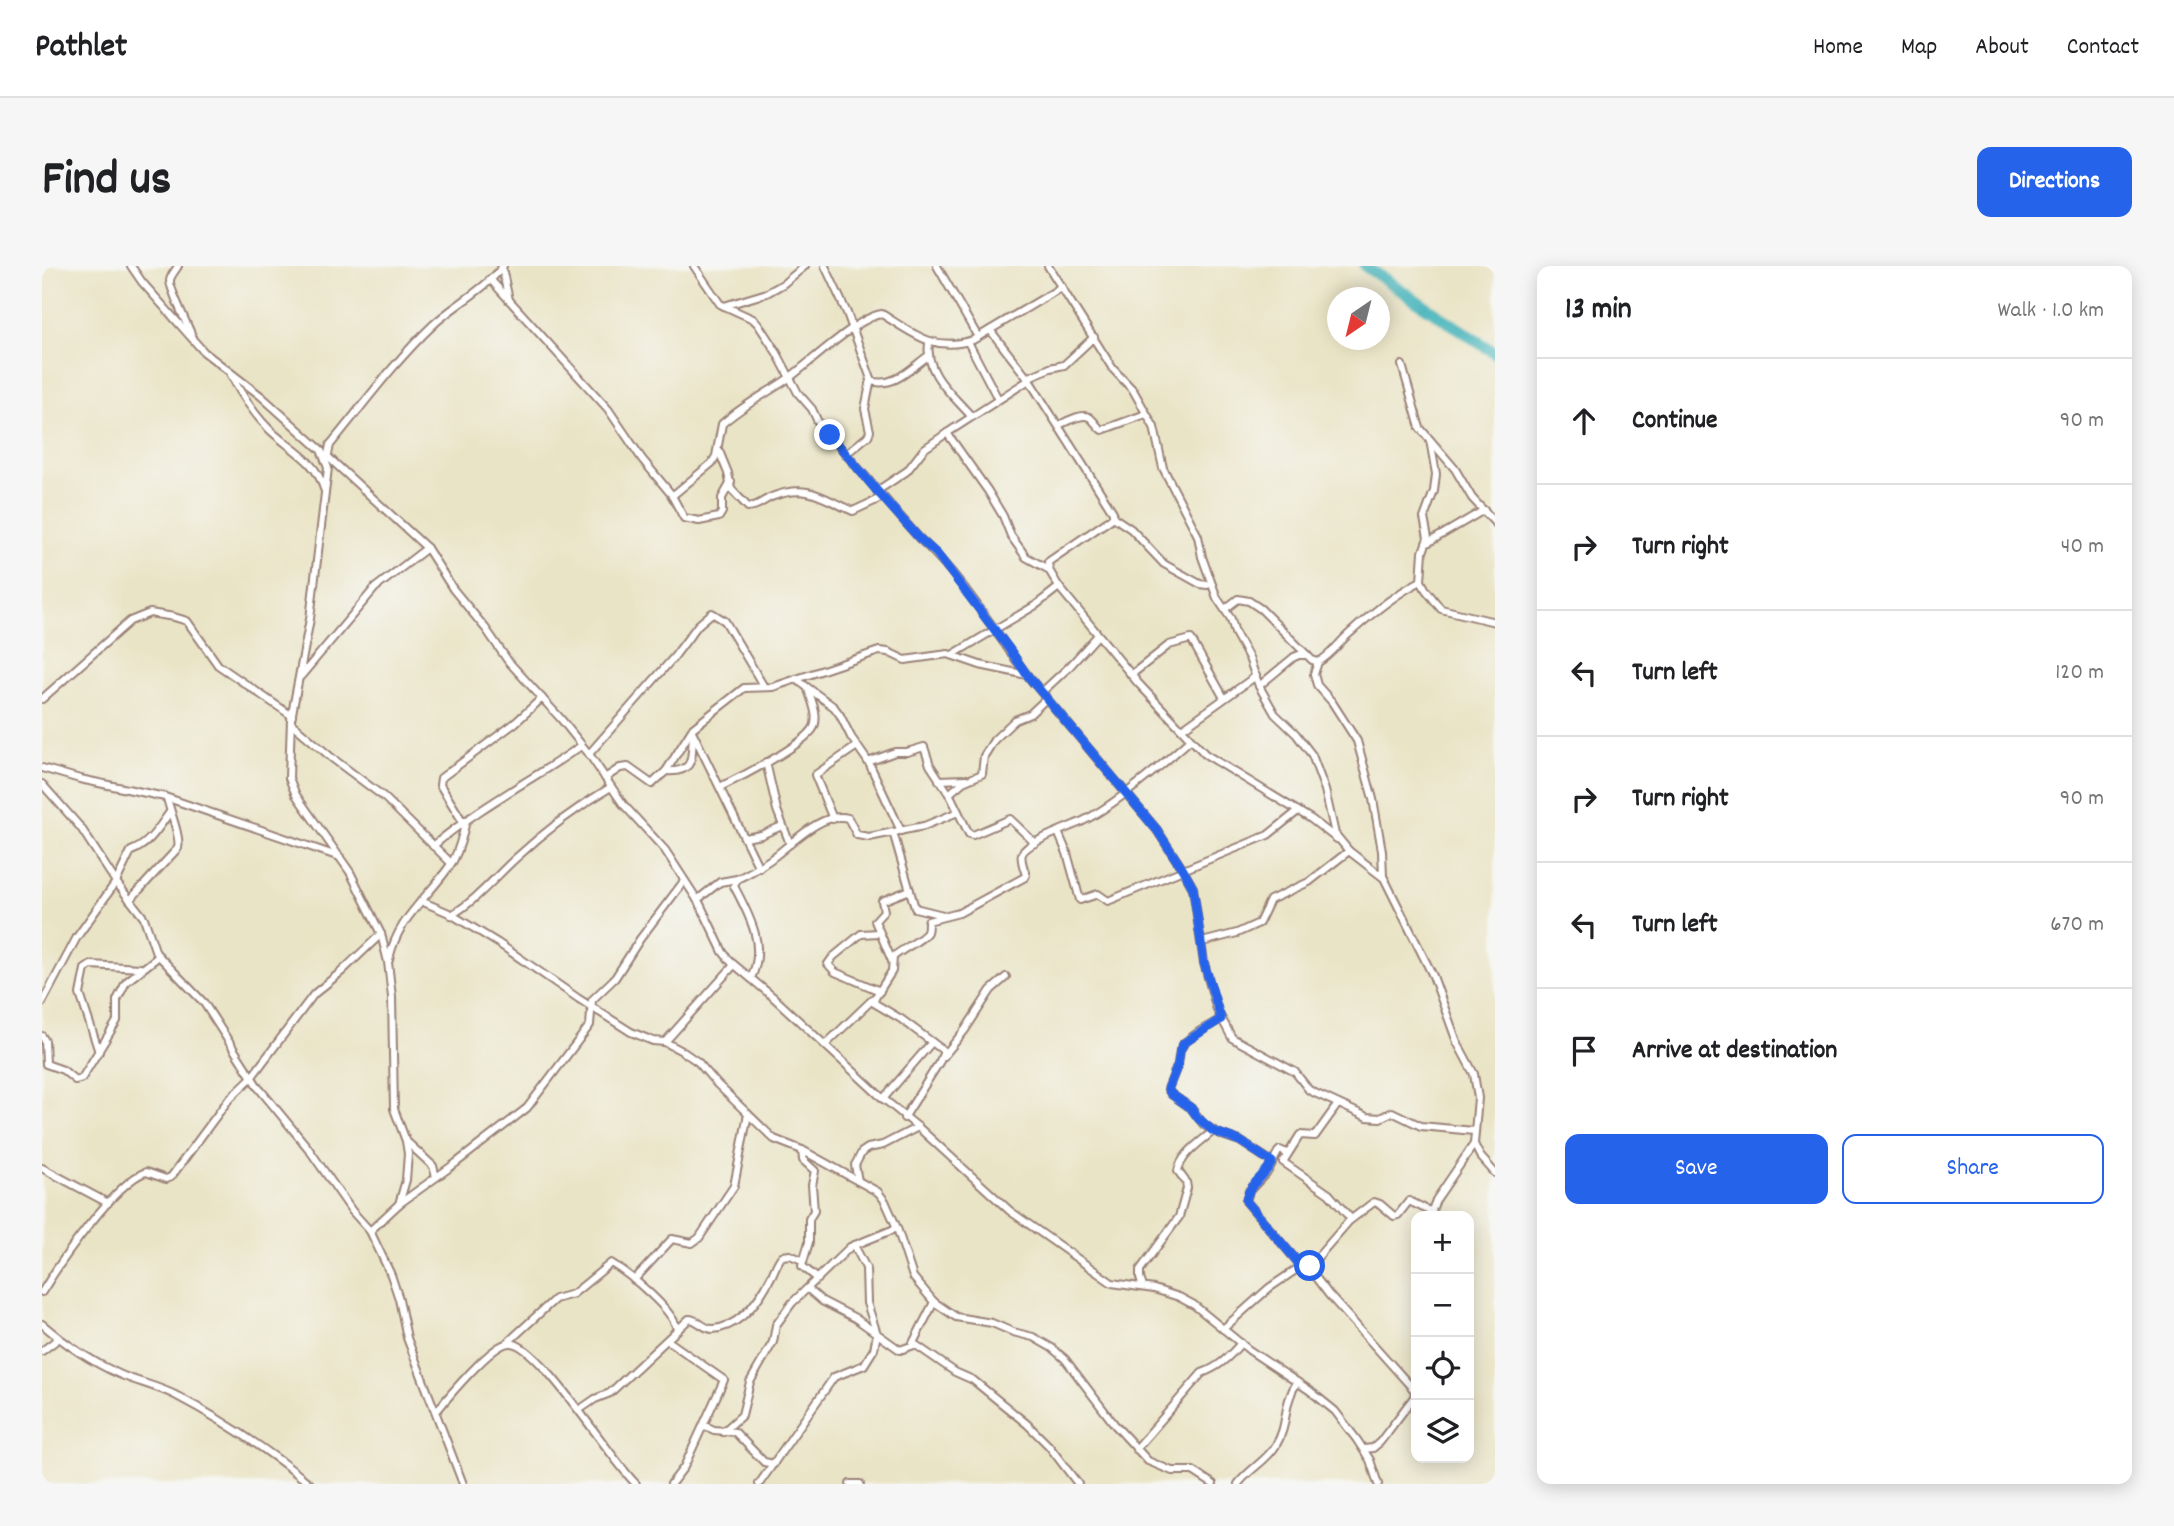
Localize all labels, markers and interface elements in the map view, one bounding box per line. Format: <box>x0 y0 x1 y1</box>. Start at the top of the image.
text: Pathlet <box>35 25 127 72</box>
text: Home <box>1813 31 1863 65</box>
text: Map <box>1901 31 1937 65</box>
text: About <box>1975 31 2029 65</box>
text: Contact <box>2067 31 2139 65</box>
text: Find us <box>42 147 171 217</box>
button: Directions <box>1977 147 2132 217</box>
north arrow <box>1327 287 1390 350</box>
text: 13 min <box>1565 290 1632 333</box>
text: Walk · 1.0 km <box>1997 295 2104 328</box>
icon: ahead <box>1565 402 1603 440</box>
text: Continue <box>1632 403 1717 440</box>
text: 90 m <box>2060 405 2104 438</box>
route end <box>814 419 845 450</box>
icon: right <box>1565 528 1603 566</box>
text: Turn right <box>1632 529 1729 566</box>
text: 40 m <box>2061 531 2104 564</box>
icon: left <box>1565 654 1603 692</box>
text: Turn left <box>1632 655 1718 692</box>
text: 120 m <box>2055 657 2104 690</box>
icon: right <box>1565 780 1603 818</box>
text: Turn right <box>1632 781 1729 818</box>
text: 90 m <box>2060 783 2104 816</box>
icon: left <box>1565 906 1603 944</box>
text: Turn left <box>1632 907 1718 944</box>
text: 670 m <box>2050 909 2104 942</box>
icon: arrive <box>1565 1032 1603 1070</box>
text: Arrive at destination <box>1632 1033 1837 1070</box>
button: Save <box>1565 1134 1828 1204</box>
button: Share <box>1842 1134 2104 1204</box>
map controls <box>1411 1211 1474 1463</box>
button: + <box>1411 1211 1474 1274</box>
route start <box>1294 1250 1325 1281</box>
button: − <box>1411 1274 1474 1337</box>
button: locate <box>1411 1337 1474 1400</box>
button: layers <box>1411 1400 1474 1463</box>

